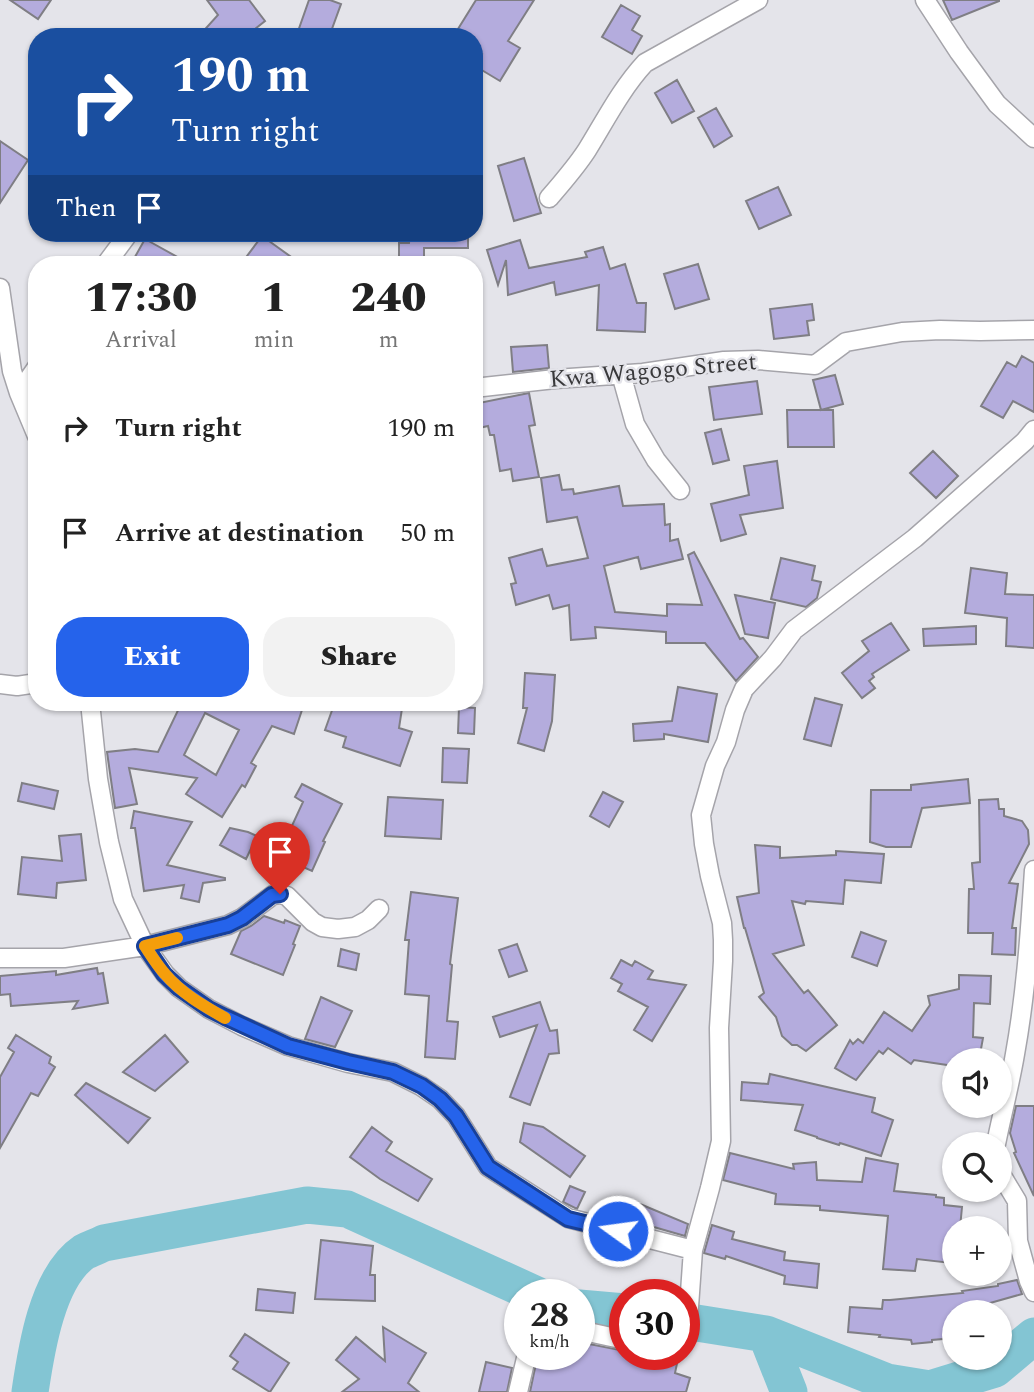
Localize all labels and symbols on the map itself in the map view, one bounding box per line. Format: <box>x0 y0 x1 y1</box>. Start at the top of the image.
street label: Kwa Wagogo Street <box>548 344 758 398</box>
pin <box>250 822 310 894</box>
position arrow <box>581 1194 655 1268</box>
speed limit sign: 30 <box>609 1279 700 1370</box>

